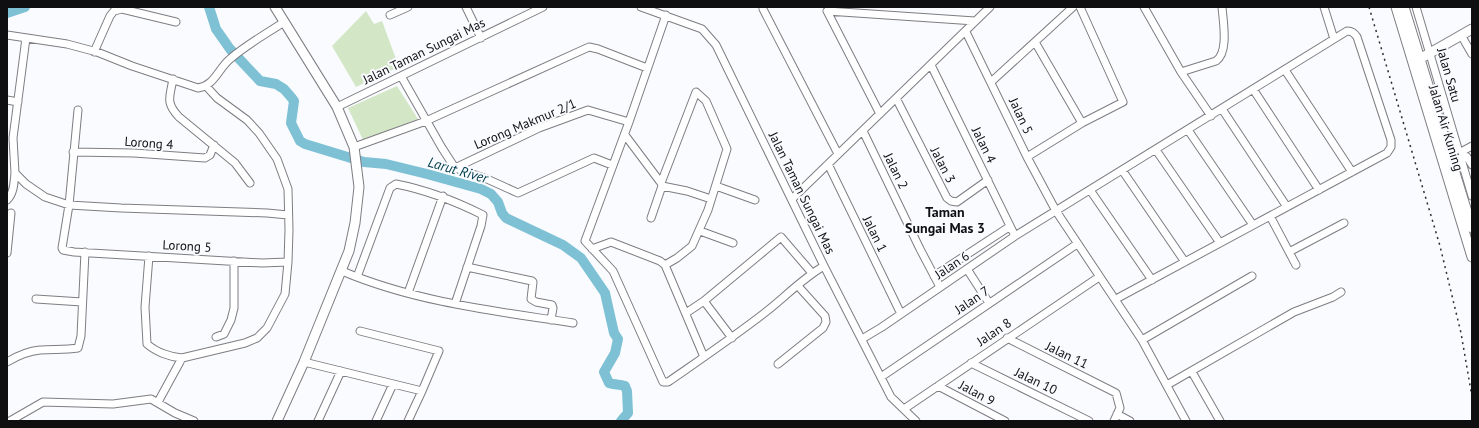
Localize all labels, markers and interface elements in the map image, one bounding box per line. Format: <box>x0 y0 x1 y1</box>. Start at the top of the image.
street label: Jalan Taman Sungai Mas <box>359 14 488 88</box>
street label: Jalan Satu <box>1433 45 1465 104</box>
street label: Jalan Air Kuning <box>1425 82 1467 173</box>
street label: Jalan 5 <box>1005 94 1037 137</box>
street label: Lorong Makmur 2/1 <box>471 95 579 153</box>
street label: Jalan 4 <box>968 123 1000 166</box>
street label: Jalan Taman Sungai Mas <box>765 128 839 257</box>
street label: Lorong 4 <box>124 133 174 153</box>
street label: Jalan 3 <box>926 143 959 186</box>
street label: Jalan 2 <box>880 149 912 192</box>
water label: Larut River <box>426 153 491 188</box>
district label: Taman Sungai Mas 3 <box>905 203 985 237</box>
street label: Jalan 1 <box>859 212 891 255</box>
street label: Lorong 5 <box>162 236 212 256</box>
street label: Jalan 6 <box>931 247 973 283</box>
street label: Jalan 7 <box>951 282 993 318</box>
street label: Jalan 8 <box>973 314 1015 350</box>
street label: Jalan 11 <box>1042 337 1091 373</box>
street label: Jalan 10 <box>1011 363 1060 399</box>
street label: Jalan 9 <box>955 376 998 409</box>

